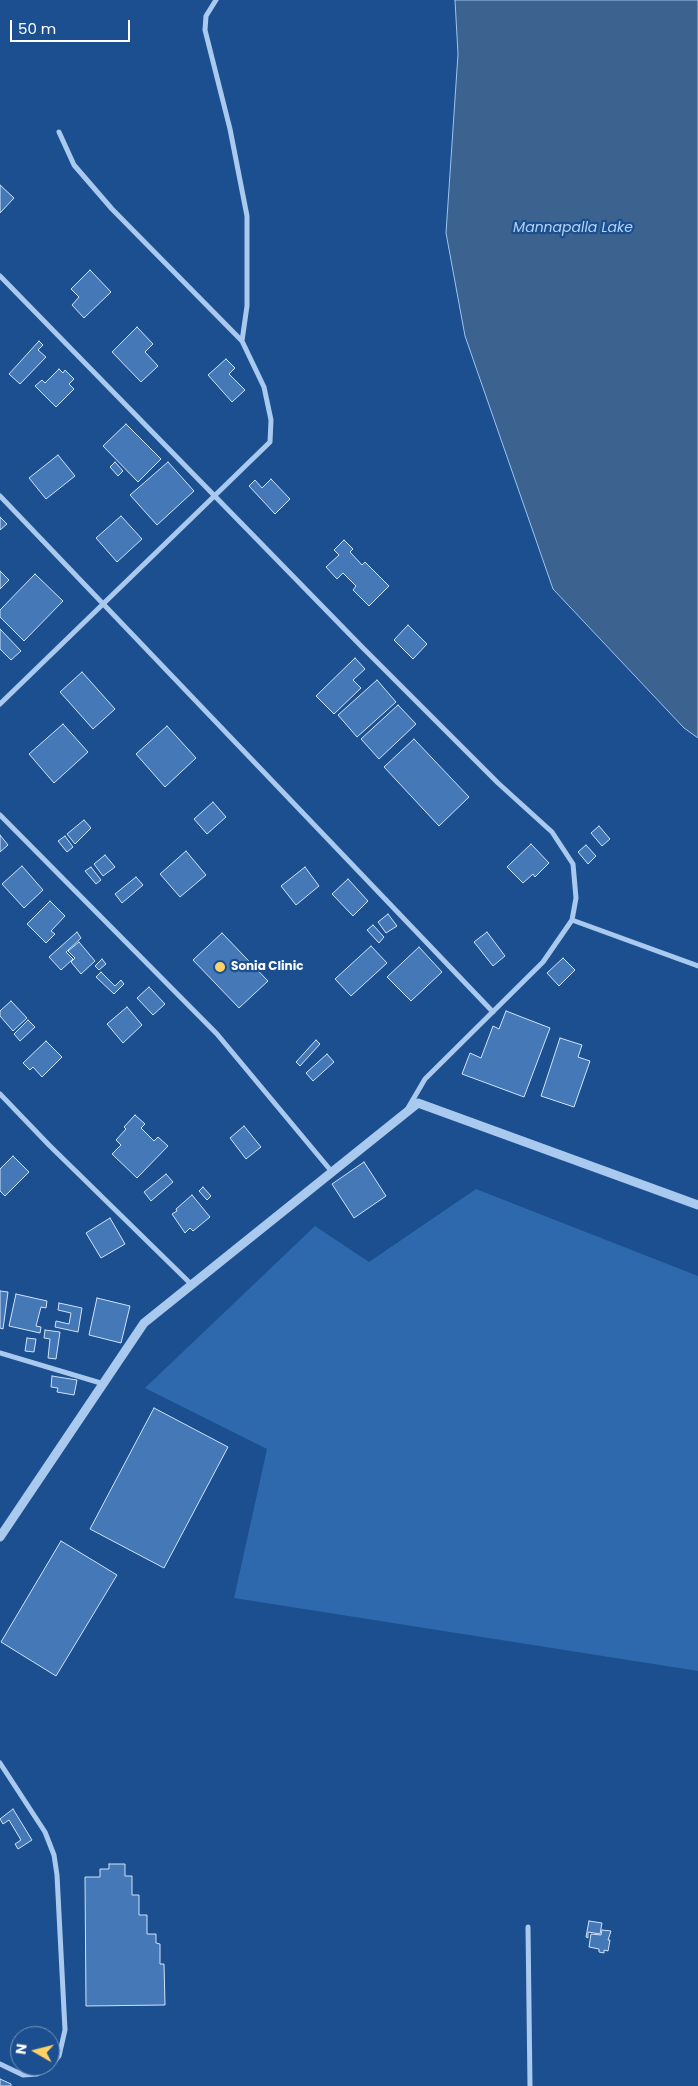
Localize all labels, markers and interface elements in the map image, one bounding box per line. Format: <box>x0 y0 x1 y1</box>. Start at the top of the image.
scale bar <box>12 10 132 42</box>
text: 50 m <box>18 18 56 39</box>
water label: Mannapalla Lake <box>513 220 633 236</box>
marker: Sonia Clinic <box>213 960 227 974</box>
place label: Sonia Clinic <box>231 960 303 974</box>
north arrow <box>10 2026 60 2076</box>
text: N <box>11 2042 32 2056</box>

